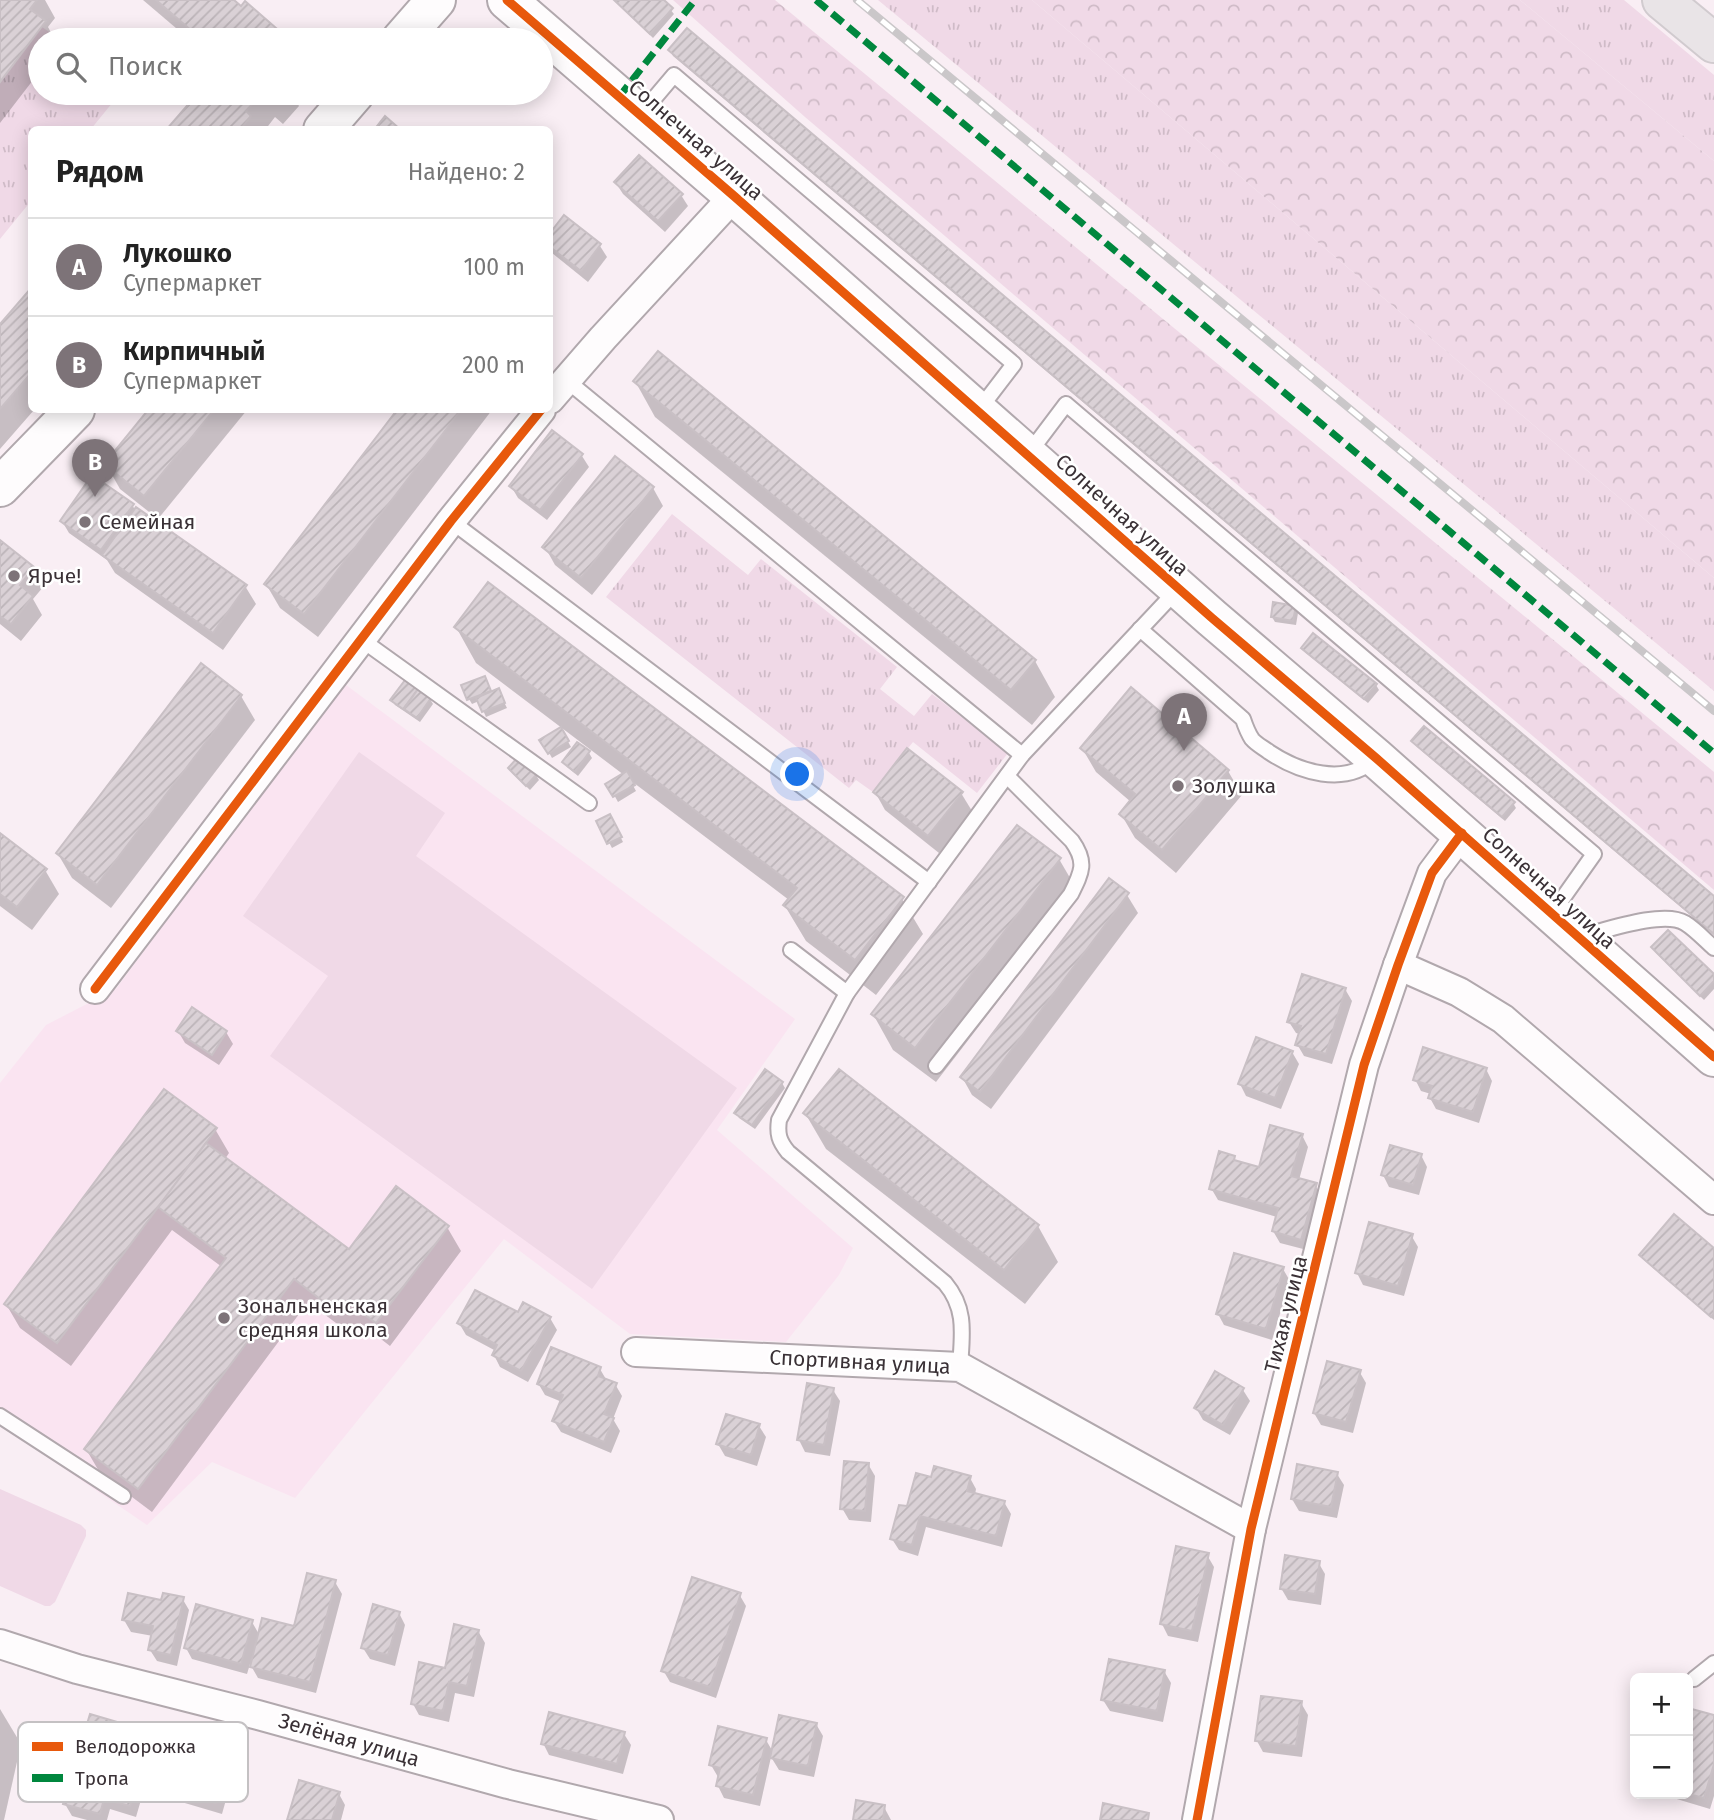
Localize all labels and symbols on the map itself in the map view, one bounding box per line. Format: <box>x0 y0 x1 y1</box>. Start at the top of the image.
street label: Солнечная улица <box>623 74 769 206</box>
pin: B <box>72 439 118 497</box>
street label: Солнечная улица <box>1050 448 1194 582</box>
place label: Семейная <box>99 509 195 535</box>
marker: Семейная <box>77 514 93 530</box>
place label: Ярче! <box>28 563 81 589</box>
marker: Ярче! <box>6 568 22 584</box>
pin: A <box>1161 693 1207 751</box>
your location <box>780 757 814 791</box>
place label: Золушка <box>1192 773 1276 799</box>
marker: Золушка <box>1170 778 1186 794</box>
street label: Солнечная улица <box>1477 821 1621 955</box>
street label: Тихая улица <box>1259 1253 1313 1375</box>
place label: Зональненская средняя школа <box>238 1293 388 1343</box>
marker: Зональненская средняя школа <box>216 1310 232 1326</box>
street label: Спортивная улица <box>769 1344 951 1380</box>
street label: Зелёная улица <box>276 1707 422 1773</box>
legend <box>18 1722 248 1802</box>
text: Велодорожка <box>75 1735 196 1758</box>
text: Тропа <box>75 1767 129 1790</box>

